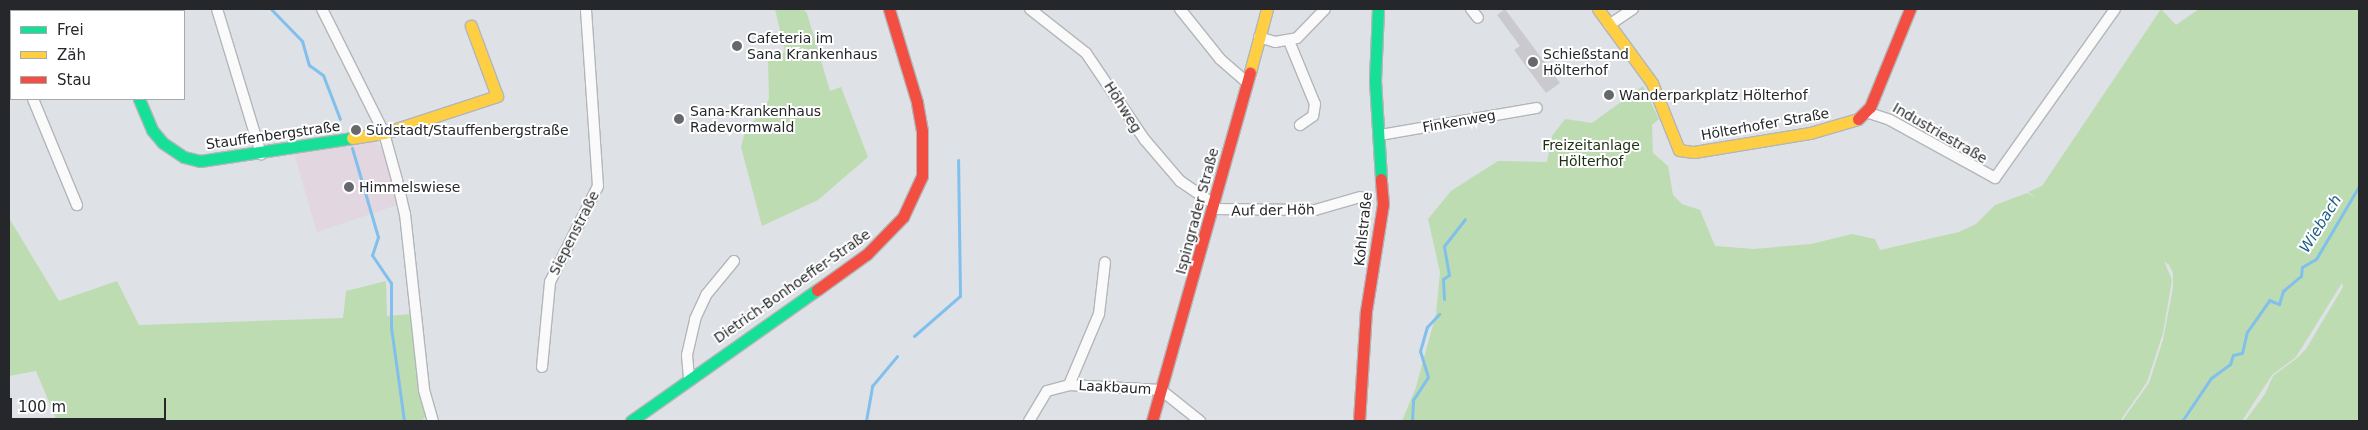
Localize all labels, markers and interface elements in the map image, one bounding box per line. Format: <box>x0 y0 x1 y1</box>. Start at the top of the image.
legend <box>10 10 185 100</box>
text: Frei <box>57 21 84 39</box>
place label: Cafeteria im Sana Krankenhaus <box>747 30 877 62</box>
marker: Cafeteria im Sana Krankenhaus <box>731 40 743 52</box>
text: Zäh <box>57 46 86 64</box>
place label: Schießstand Hölterhof <box>1543 46 1629 78</box>
marker: Schießstand Hölterhof <box>1527 56 1539 68</box>
text: Stau <box>57 71 91 89</box>
street label: Höhweg <box>1101 78 1145 136</box>
place label: Wanderparkplatz Hölterhof <box>1619 87 1808 103</box>
marker: Wanderparkplatz Hölterhof <box>1603 89 1615 101</box>
street label: Industriestraße <box>1890 99 1990 167</box>
place label: Sana-Krankenhaus Radevormwald <box>690 103 821 136</box>
street label: Hölterhofer Straße <box>1700 104 1830 144</box>
street label: Finkenweg <box>1421 106 1497 136</box>
marker: Sana-Krankenhaus Radevormwald <box>672 112 686 126</box>
street label: Stauffenbergstraße <box>205 117 341 153</box>
place label: Südstadt/Stauffenbergstraße <box>366 122 569 138</box>
marker: Südstadt/Stauffenbergstraße <box>350 124 362 136</box>
park label: Freizeitanlage Hölterhof <box>1542 137 1640 170</box>
street label: Ispingrader Straße <box>1172 146 1222 276</box>
place label: Himmelswiese <box>359 179 460 195</box>
marker: Himmelswiese <box>343 181 355 193</box>
street label: Siepenstraße <box>546 188 602 278</box>
street label: Kohlstraße <box>1351 191 1375 267</box>
water label: Wiebach <box>2296 192 2346 256</box>
street label: Auf der Höh <box>1231 201 1315 219</box>
street label: Dietrich-Bonhoeffer-Straße <box>711 226 873 346</box>
street label: Laakbaum <box>1078 377 1152 397</box>
scale bar <box>12 388 169 420</box>
text: 100 m <box>18 398 66 416</box>

